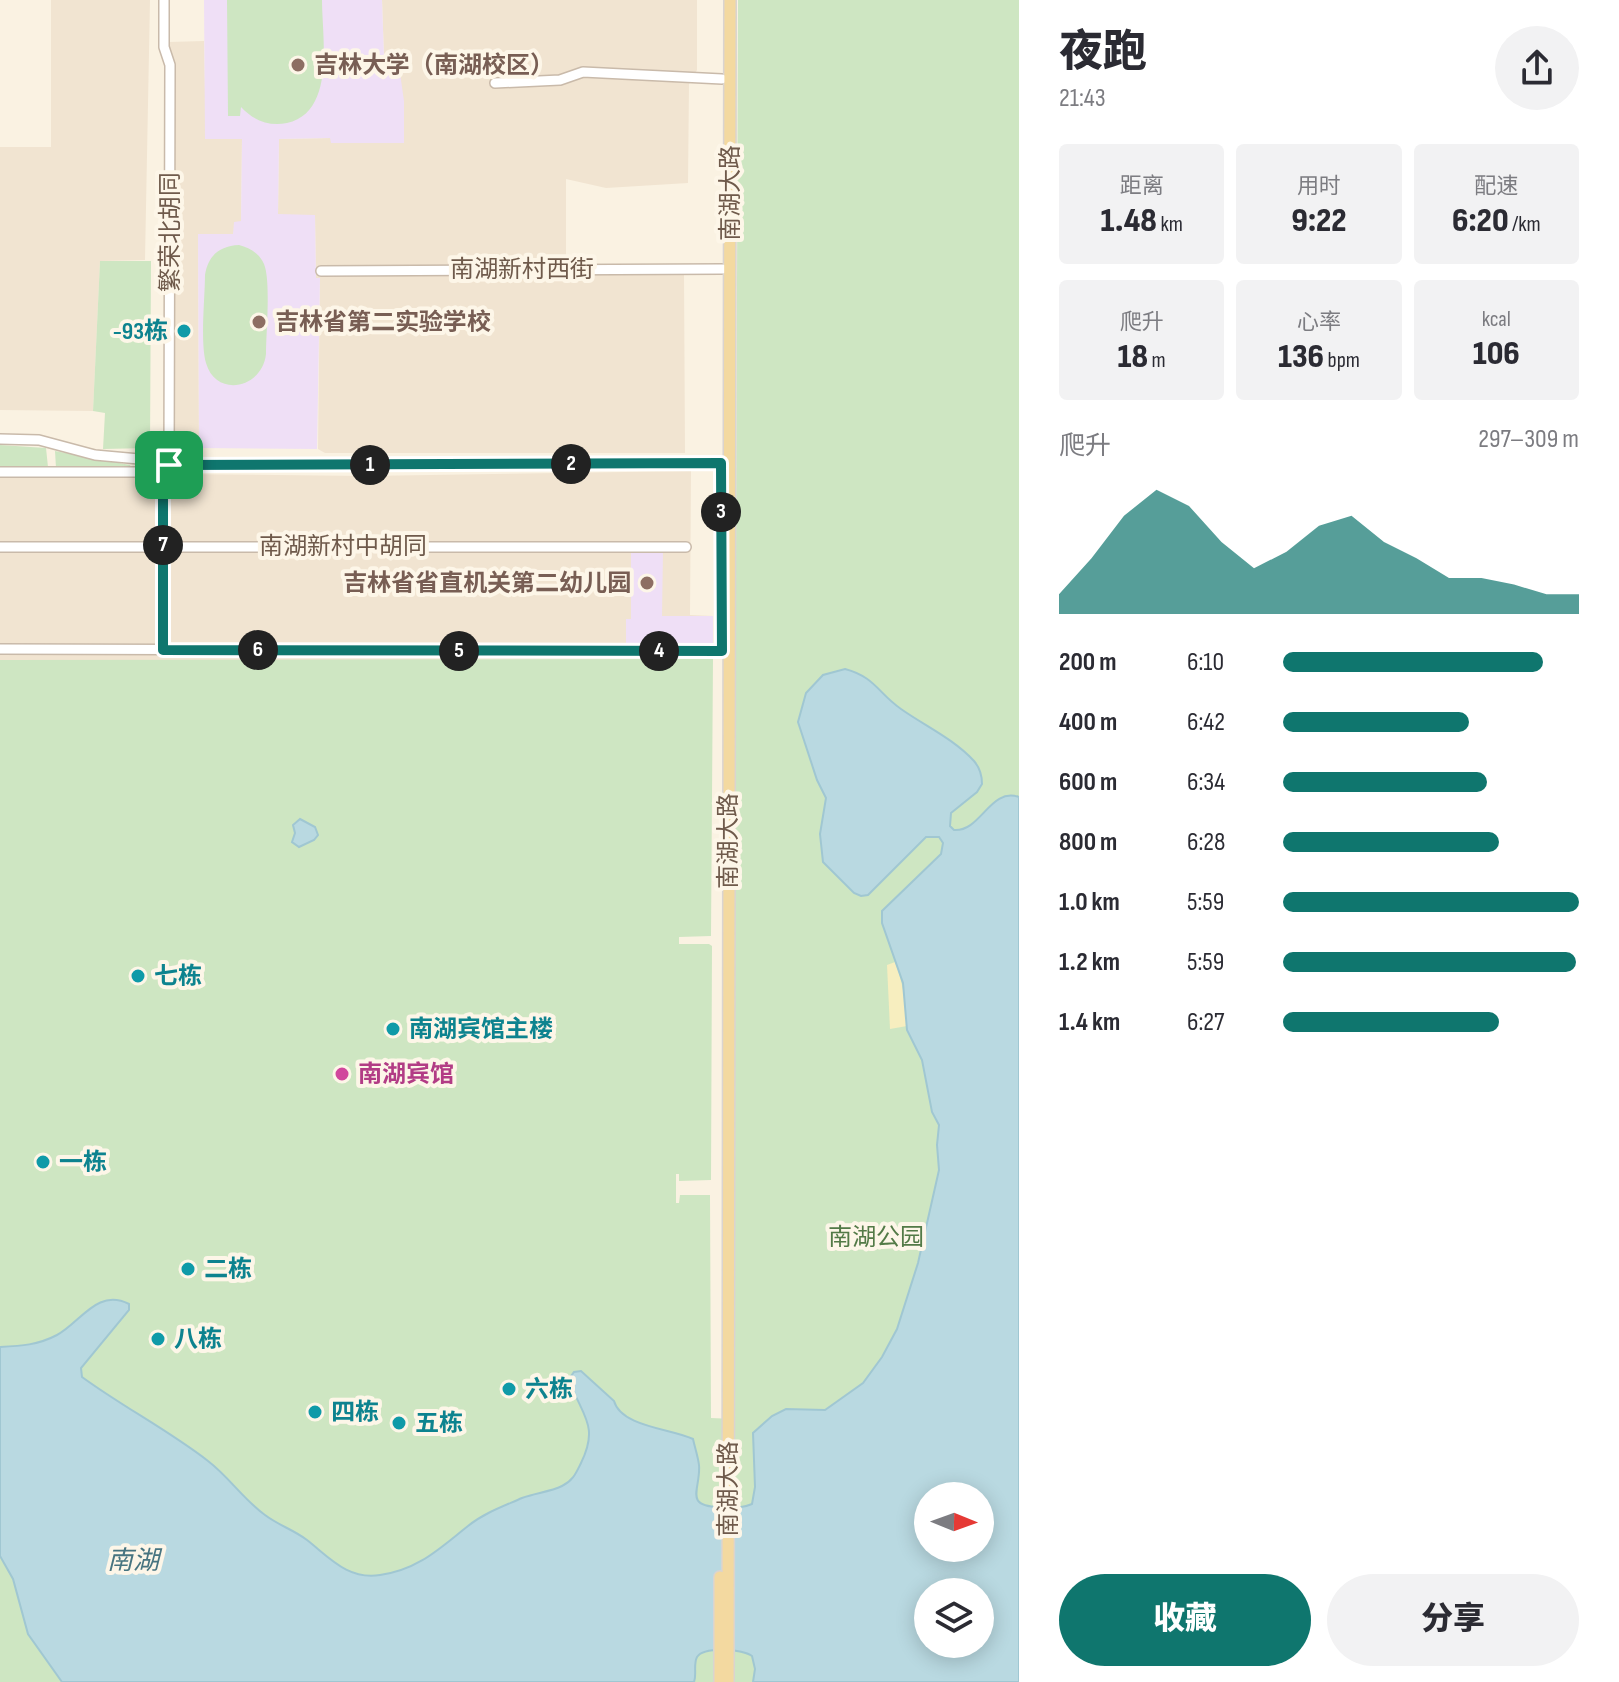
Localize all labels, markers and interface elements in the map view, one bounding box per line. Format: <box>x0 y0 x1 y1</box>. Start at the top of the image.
text: 夜跑 <box>1059 26 1147 79</box>
button: share <box>1495 26 1579 110</box>
place label: 吉林大学（南湖校区） <box>314 51 554 80</box>
marker: 吉林大学（南湖校区） <box>289 56 307 74</box>
text: 21:43 <box>1059 83 1106 114</box>
street label: 南湖大路 <box>716 145 745 241</box>
street label: 繁荣北胡同 <box>156 172 185 292</box>
text: 距离 <box>1120 173 1164 200</box>
text: 用时 <box>1297 173 1341 200</box>
text: 配速 <box>1474 173 1518 200</box>
text: 1.48 <box>1100 200 1157 241</box>
text: 9:22 <box>1291 200 1347 241</box>
text: 6:20 <box>1452 200 1509 241</box>
text: km <box>1157 211 1183 238</box>
text: /km <box>1509 211 1541 238</box>
street label: 南湖新村西街 <box>450 255 594 284</box>
text: kcal <box>1482 306 1511 333</box>
place label: 吉林省第二实验学校 <box>275 308 491 337</box>
text: 爬升 <box>1120 309 1164 336</box>
text: 心率 <box>1297 309 1341 336</box>
marker: 吉林省第二实验学校 <box>250 313 268 331</box>
place label: -93栋 <box>113 317 168 346</box>
marker: -93栋 <box>175 322 193 340</box>
text: 106 <box>1473 333 1520 374</box>
text: 18 <box>1118 336 1148 377</box>
text: 136 <box>1278 336 1324 377</box>
text: m <box>1148 347 1166 374</box>
text: bpm <box>1324 347 1360 374</box>
text: 297–309 m <box>1478 424 1579 455</box>
pin <box>135 431 203 499</box>
text: 爬升 <box>1059 431 1111 462</box>
icon: arrive <box>147 443 191 487</box>
pin: 2 <box>551 444 591 484</box>
pin: 1 <box>350 445 390 485</box>
text: 2 <box>566 450 576 477</box>
text: 1 <box>366 451 374 478</box>
pin: 3 <box>701 492 741 532</box>
text: 3 <box>716 498 726 525</box>
pin: 7 <box>143 525 183 565</box>
text: 7 <box>158 531 168 558</box>
street label: 南湖新村中胡同 <box>259 532 427 561</box>
place label: 吉林省省直机关第二幼儿园 <box>343 569 631 598</box>
marker: 吉林省省直机关第二幼儿园 <box>638 574 656 592</box>
pin: 6 <box>238 630 278 670</box>
pin: 5 <box>439 631 479 671</box>
pin: 4 <box>639 631 679 671</box>
text: 6 <box>253 636 263 663</box>
text: 5 <box>454 637 464 664</box>
text: 4 <box>654 637 664 664</box>
text: 200 m <box>1059 647 1116 678</box>
text: 6:10 <box>1187 647 1224 678</box>
text: 400 m <box>1059 707 1117 738</box>
text: 6:42 <box>1187 707 1225 738</box>
text: 600 m <box>1059 767 1117 798</box>
text: 6:34 <box>1187 767 1225 798</box>
street label: 南湖大路 <box>714 793 743 889</box>
text: 800 m <box>1059 827 1117 858</box>
text: 6:28 <box>1187 827 1225 858</box>
text: 1.0 km <box>1059 887 1120 918</box>
text: 5:59 <box>1187 887 1224 918</box>
text: 1.2 km <box>1059 947 1120 978</box>
text: 5:59 <box>1187 947 1224 978</box>
place label: 七栋 <box>154 962 202 991</box>
marker: 七栋 <box>129 967 147 985</box>
text: 1.4 km <box>1059 1007 1120 1038</box>
text: 6:27 <box>1187 1007 1224 1038</box>
place label: 南湖宾馆主楼 <box>409 1015 553 1044</box>
marker: 南湖宾馆主楼 <box>384 1020 402 1038</box>
place label: 南湖宾馆 <box>358 1060 454 1089</box>
marker: 南湖宾馆 <box>333 1065 351 1083</box>
place label: 一栋 <box>59 1148 107 1177</box>
marker: 一栋 <box>34 1153 52 1171</box>
park label: 南湖公园 <box>828 1223 924 1252</box>
place label: 二栋 <box>204 1255 252 1284</box>
marker: 二栋 <box>179 1260 197 1278</box>
place label: 八栋 <box>174 1325 222 1354</box>
marker: 八栋 <box>149 1330 167 1348</box>
place label: 六栋 <box>525 1375 573 1404</box>
marker: 六栋 <box>500 1380 518 1398</box>
place label: 四栋 <box>331 1398 379 1427</box>
marker: 四栋 <box>306 1403 324 1421</box>
place label: 五栋 <box>415 1409 463 1438</box>
marker: 五栋 <box>390 1414 408 1432</box>
street label: 南湖大路 <box>714 1441 743 1537</box>
north arrow <box>914 1482 994 1562</box>
map controls <box>914 1482 994 1658</box>
water label: 南湖 <box>107 1546 163 1577</box>
button: 收藏 <box>1059 1574 1311 1666</box>
button: 分享 <box>1327 1574 1579 1666</box>
button: layers <box>914 1578 994 1658</box>

